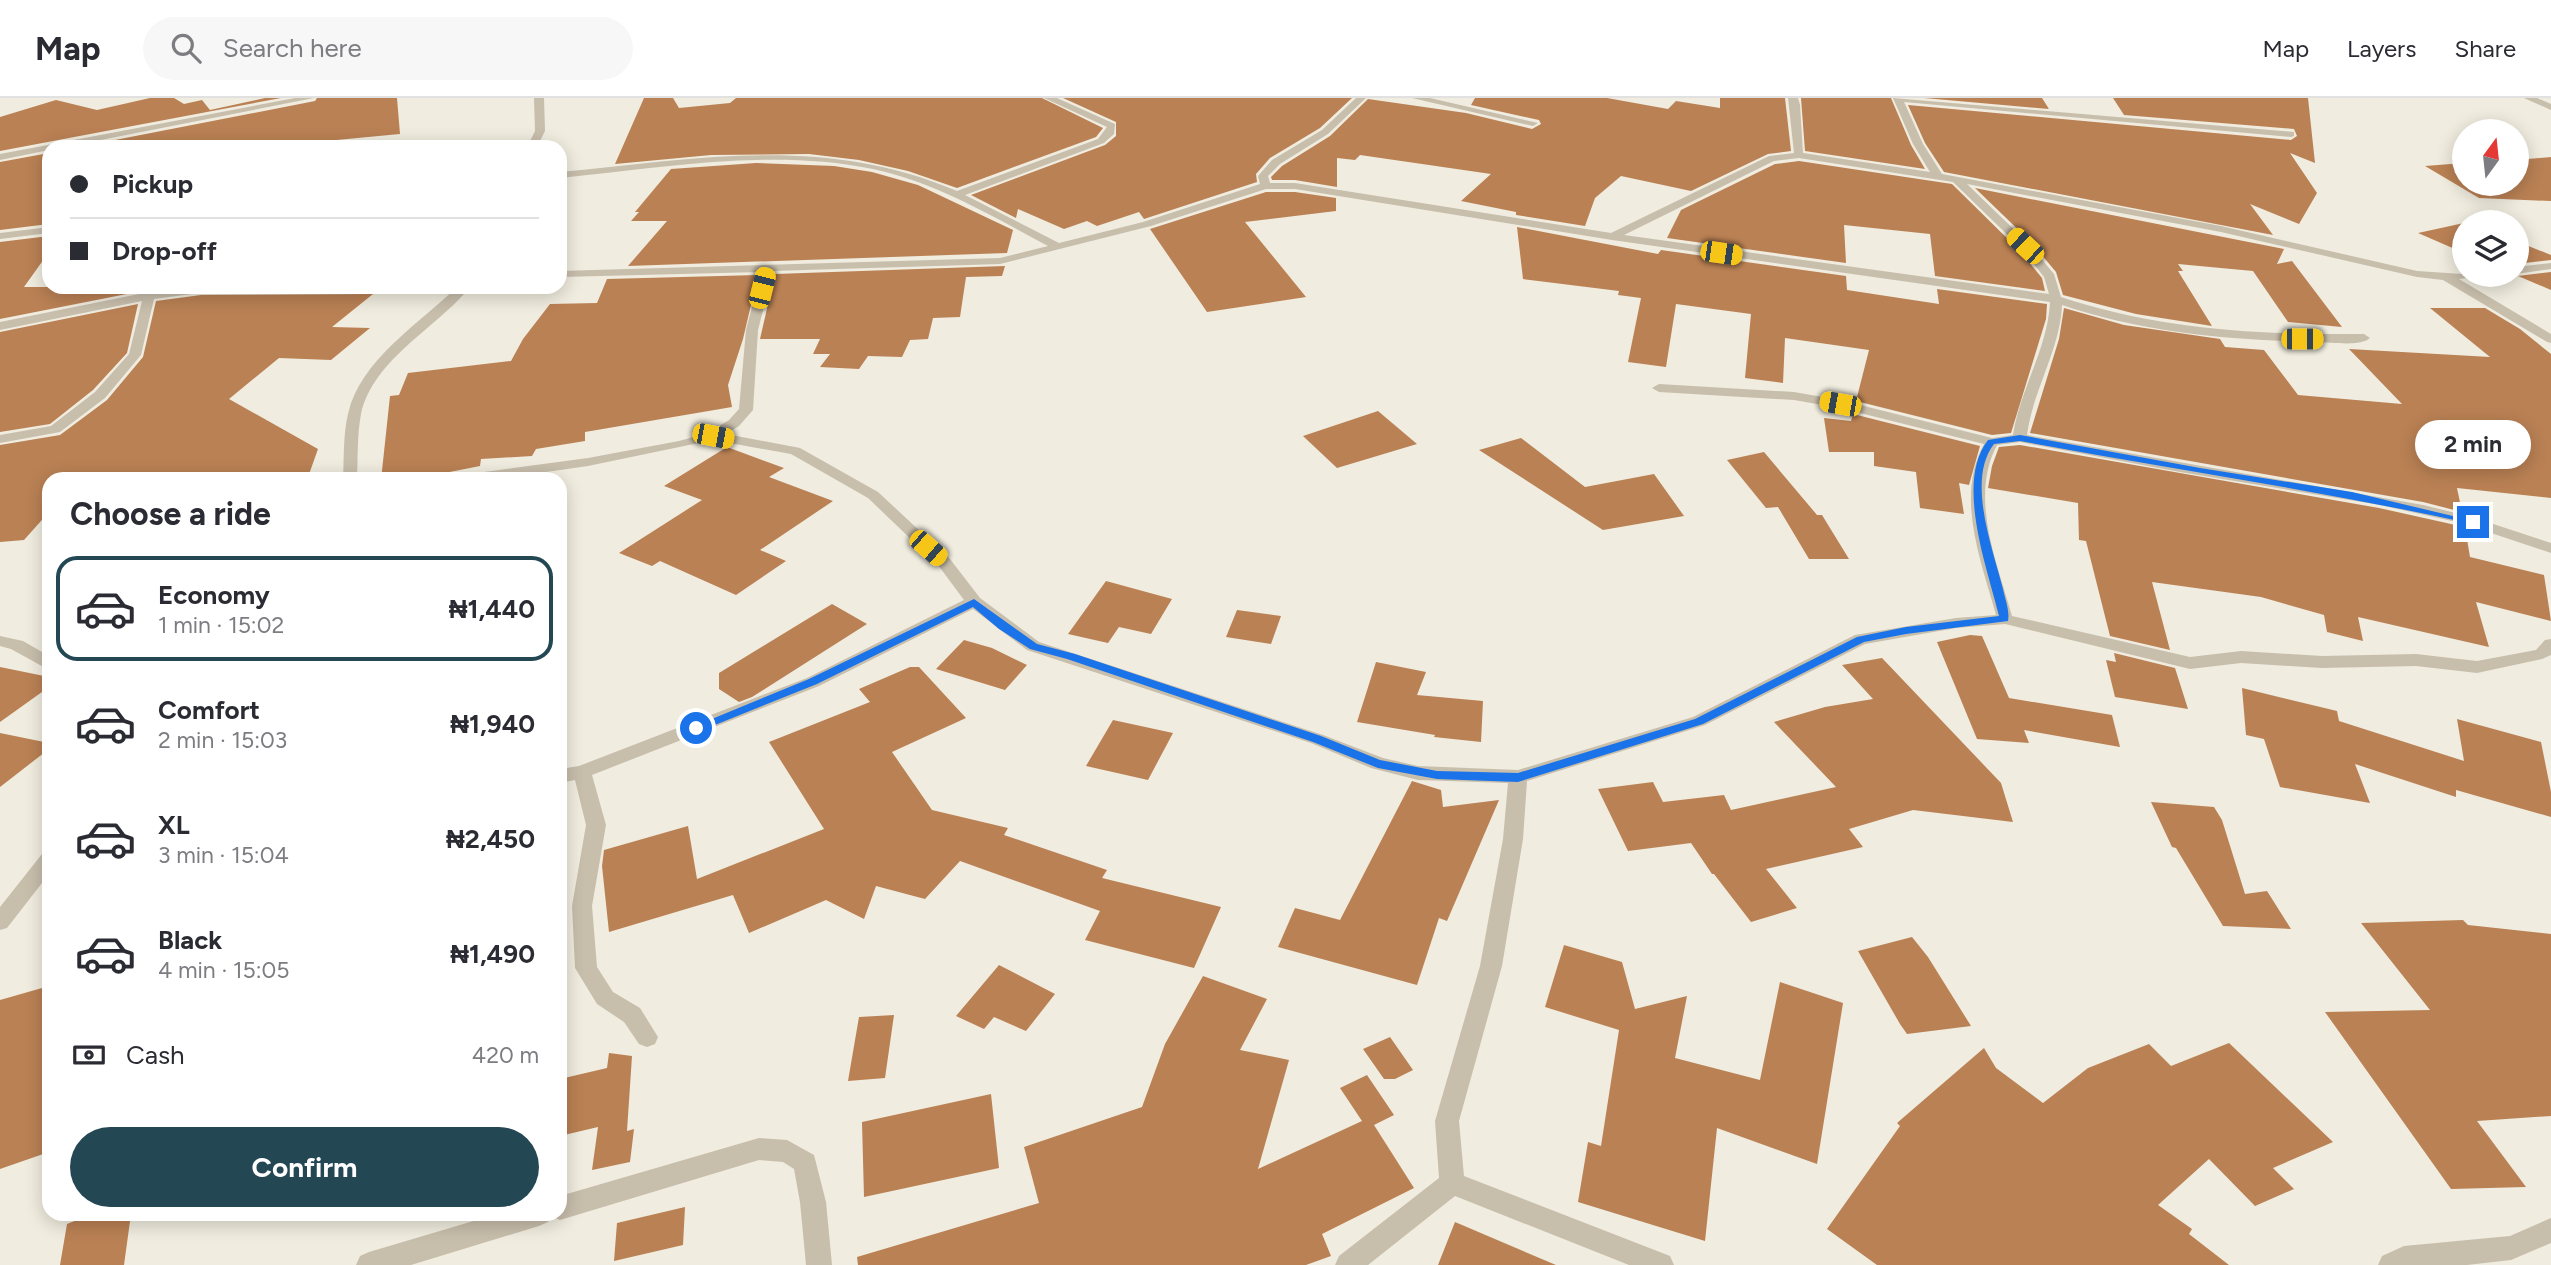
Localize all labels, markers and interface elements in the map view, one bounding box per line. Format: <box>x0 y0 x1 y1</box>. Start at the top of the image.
search box <box>143 17 633 80</box>
text: Map <box>35 29 101 68</box>
icon: search <box>167 29 205 67</box>
text: Search here <box>223 32 362 64</box>
text: Map <box>2262 34 2309 63</box>
text: Layers <box>2347 34 2416 63</box>
text: Share <box>2454 34 2516 63</box>
north arrow <box>2452 119 2529 196</box>
map controls <box>2452 119 2529 287</box>
text: Pickup <box>112 168 193 200</box>
button: layers <box>2452 210 2529 287</box>
car <box>2003 224 2048 268</box>
text: Drop-off <box>112 235 217 267</box>
car <box>1699 240 1744 266</box>
car <box>747 265 778 311</box>
car <box>2282 329 2324 350</box>
car <box>1818 390 1863 418</box>
callout: 2 min <box>2415 420 2531 470</box>
car <box>691 422 736 450</box>
text: 2 min <box>2444 430 2502 458</box>
text: Choose a ride <box>70 495 271 533</box>
route end <box>2457 506 2489 538</box>
car <box>906 526 951 570</box>
icon: car <box>74 577 137 640</box>
text: Economy <box>158 579 270 611</box>
text: ₦1,440 <box>449 593 535 625</box>
text: 1 min · 15:02 <box>158 611 284 639</box>
icon: car <box>74 692 137 755</box>
text: Comfort <box>158 694 260 726</box>
text: ₦1,940 <box>450 708 535 740</box>
route start <box>680 712 712 744</box>
text: 2 min · 15:03 <box>158 726 287 754</box>
icon: car <box>74 807 137 870</box>
text: XL <box>158 809 190 841</box>
text: ₦2,450 <box>446 823 535 855</box>
text: 3 min · 15:04 <box>158 841 289 869</box>
icon: car <box>74 922 137 985</box>
text: Black <box>158 924 222 956</box>
text: ₦1,490 <box>450 938 535 970</box>
text: 4 min · 15:05 <box>158 956 289 984</box>
icon: cash <box>70 1036 108 1074</box>
text: Cash <box>126 1039 185 1071</box>
text: 420 m <box>472 1041 539 1069</box>
button: Confirm <box>70 1127 539 1207</box>

